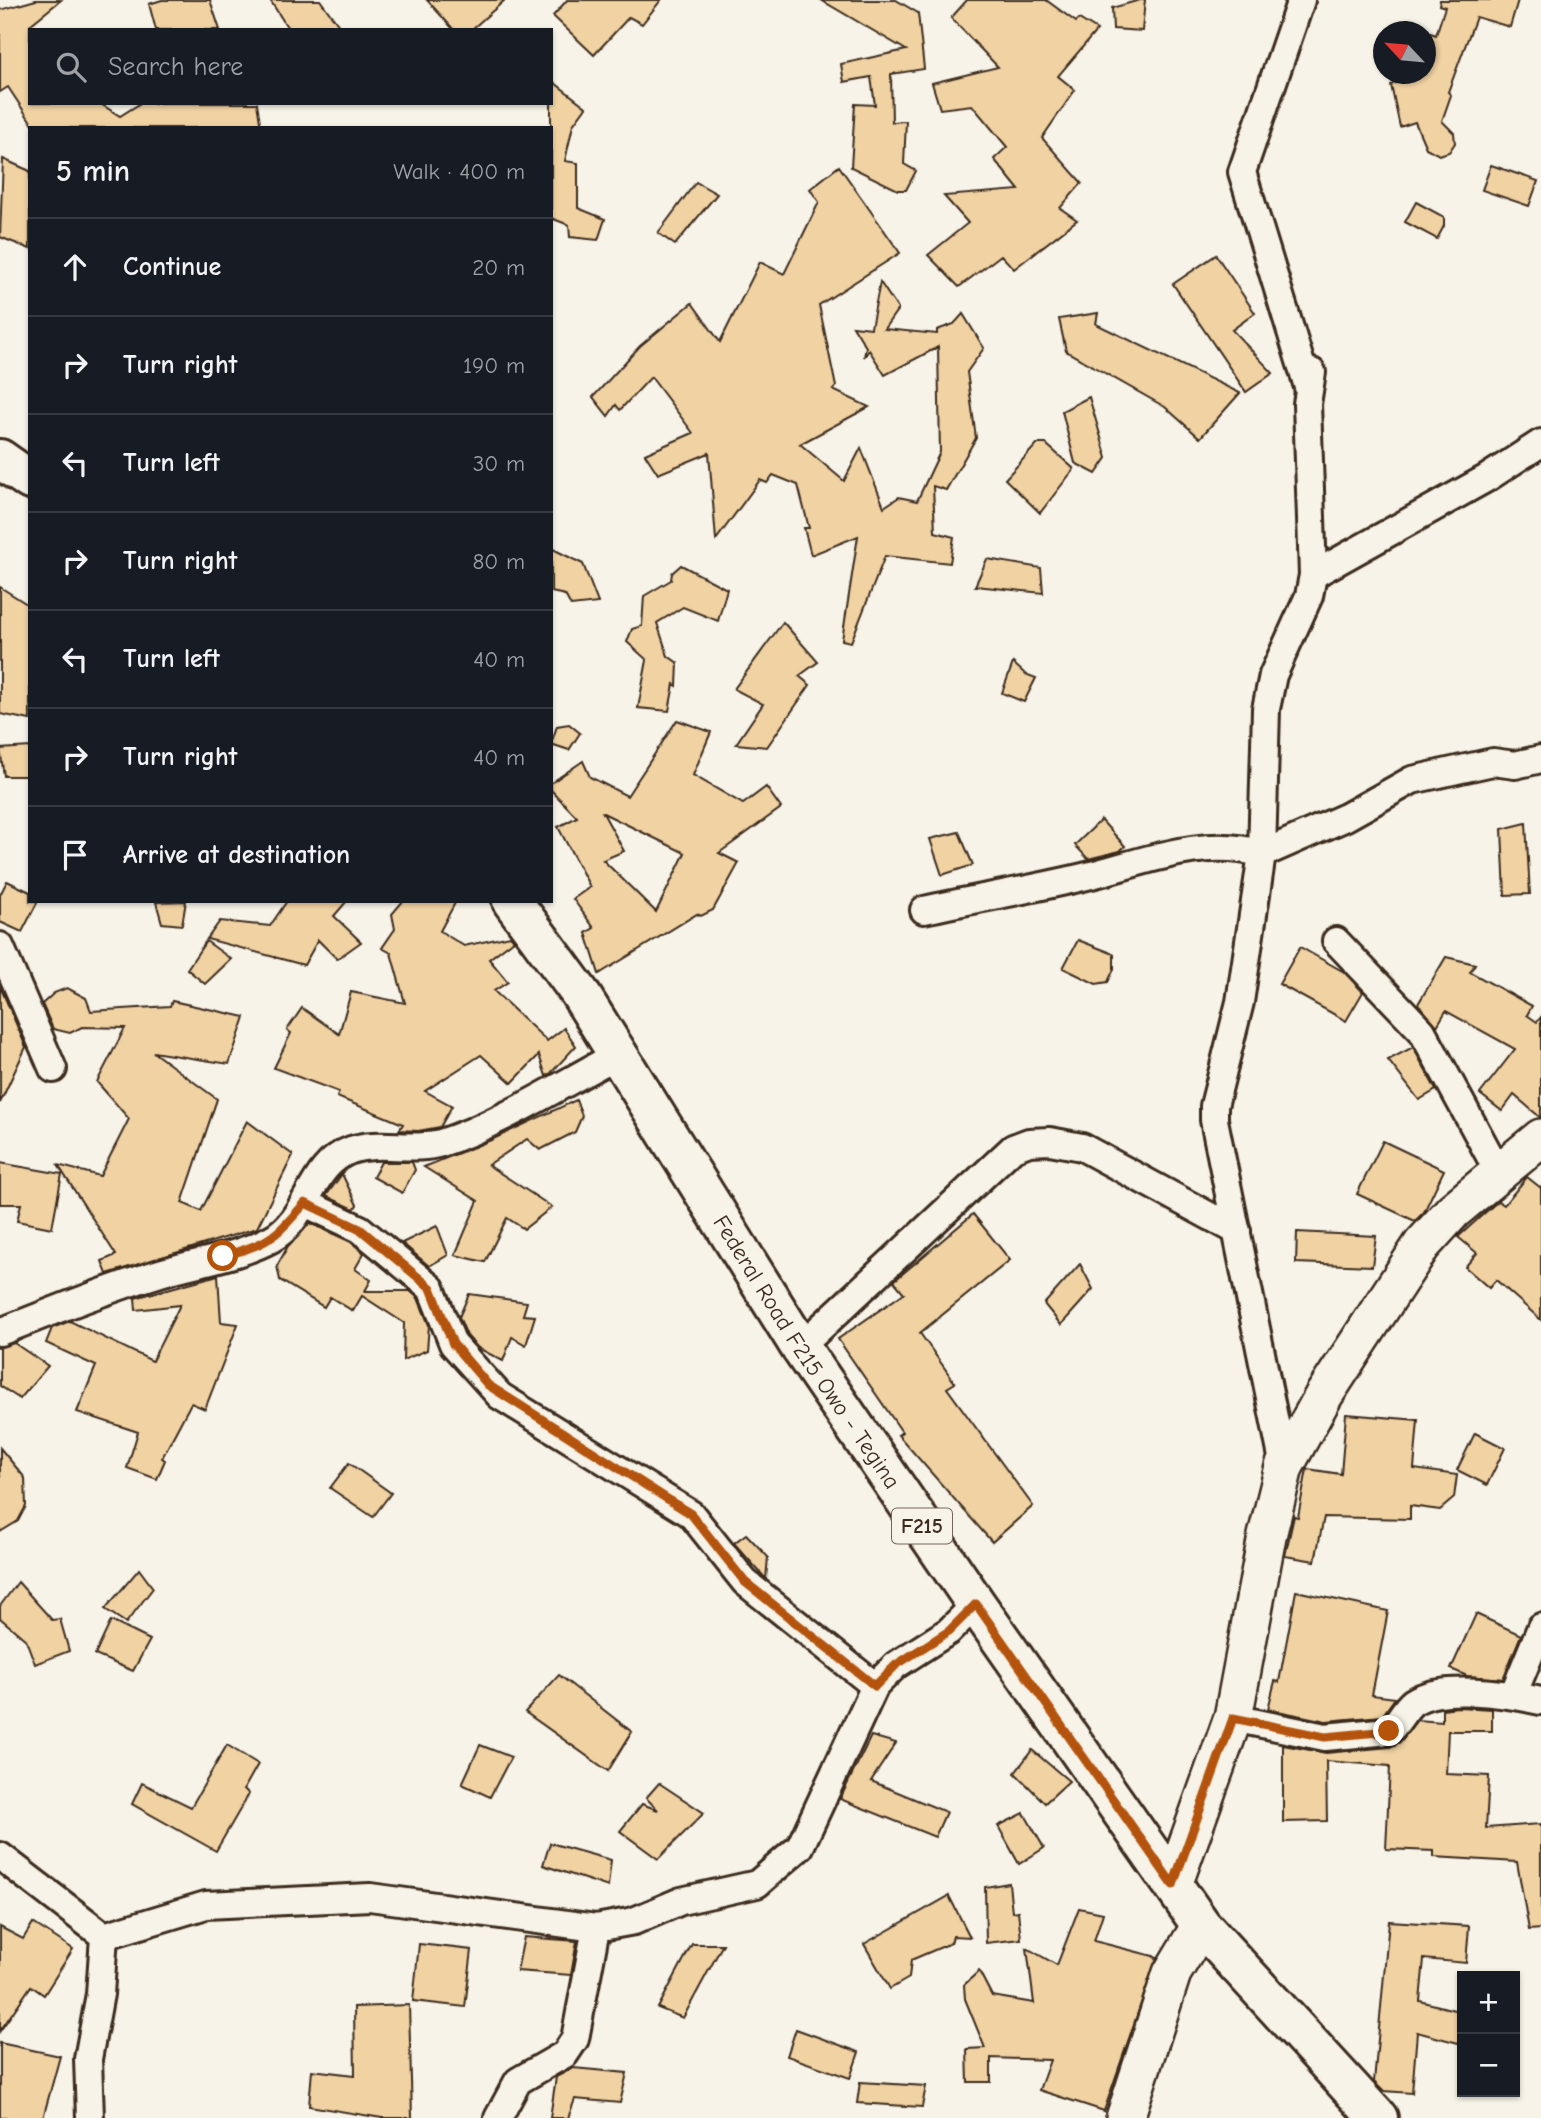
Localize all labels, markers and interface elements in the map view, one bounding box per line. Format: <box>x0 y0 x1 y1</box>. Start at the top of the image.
north arrow <box>1373 21 1436 84</box>
search box <box>28 28 553 105</box>
icon: search <box>52 48 90 86</box>
text: Search here <box>108 52 243 82</box>
text: 5 min <box>56 154 130 189</box>
text: Walk · 400 m <box>393 158 525 185</box>
icon: ahead <box>56 248 94 286</box>
text: Continue <box>123 252 221 282</box>
text: 20 m <box>472 254 525 281</box>
icon: right <box>56 346 94 384</box>
text: Turn right <box>123 350 237 380</box>
text: 190 m <box>463 352 525 379</box>
icon: left <box>56 444 94 482</box>
text: Turn left <box>123 448 220 478</box>
text: 30 m <box>473 450 525 477</box>
icon: right <box>56 542 94 580</box>
text: Turn right <box>123 546 237 576</box>
text: 80 m <box>472 548 525 575</box>
icon: left <box>56 640 94 678</box>
text: Turn left <box>123 644 220 674</box>
text: 40 m <box>473 646 525 673</box>
icon: right <box>56 738 94 776</box>
text: Turn right <box>123 742 237 772</box>
text: 40 m <box>473 744 525 771</box>
icon: arrive <box>56 836 94 874</box>
text: Arrive at destination <box>123 840 350 870</box>
street label: Federal Road F215 Owo - Tegina <box>708 1210 906 1494</box>
route start <box>207 1240 238 1271</box>
road number: F215 <box>892 1508 952 1544</box>
route end <box>1373 1715 1404 1746</box>
map controls <box>1457 1971 1520 2097</box>
button: + <box>1457 1971 1520 2034</box>
button: − <box>1457 2034 1520 2097</box>

